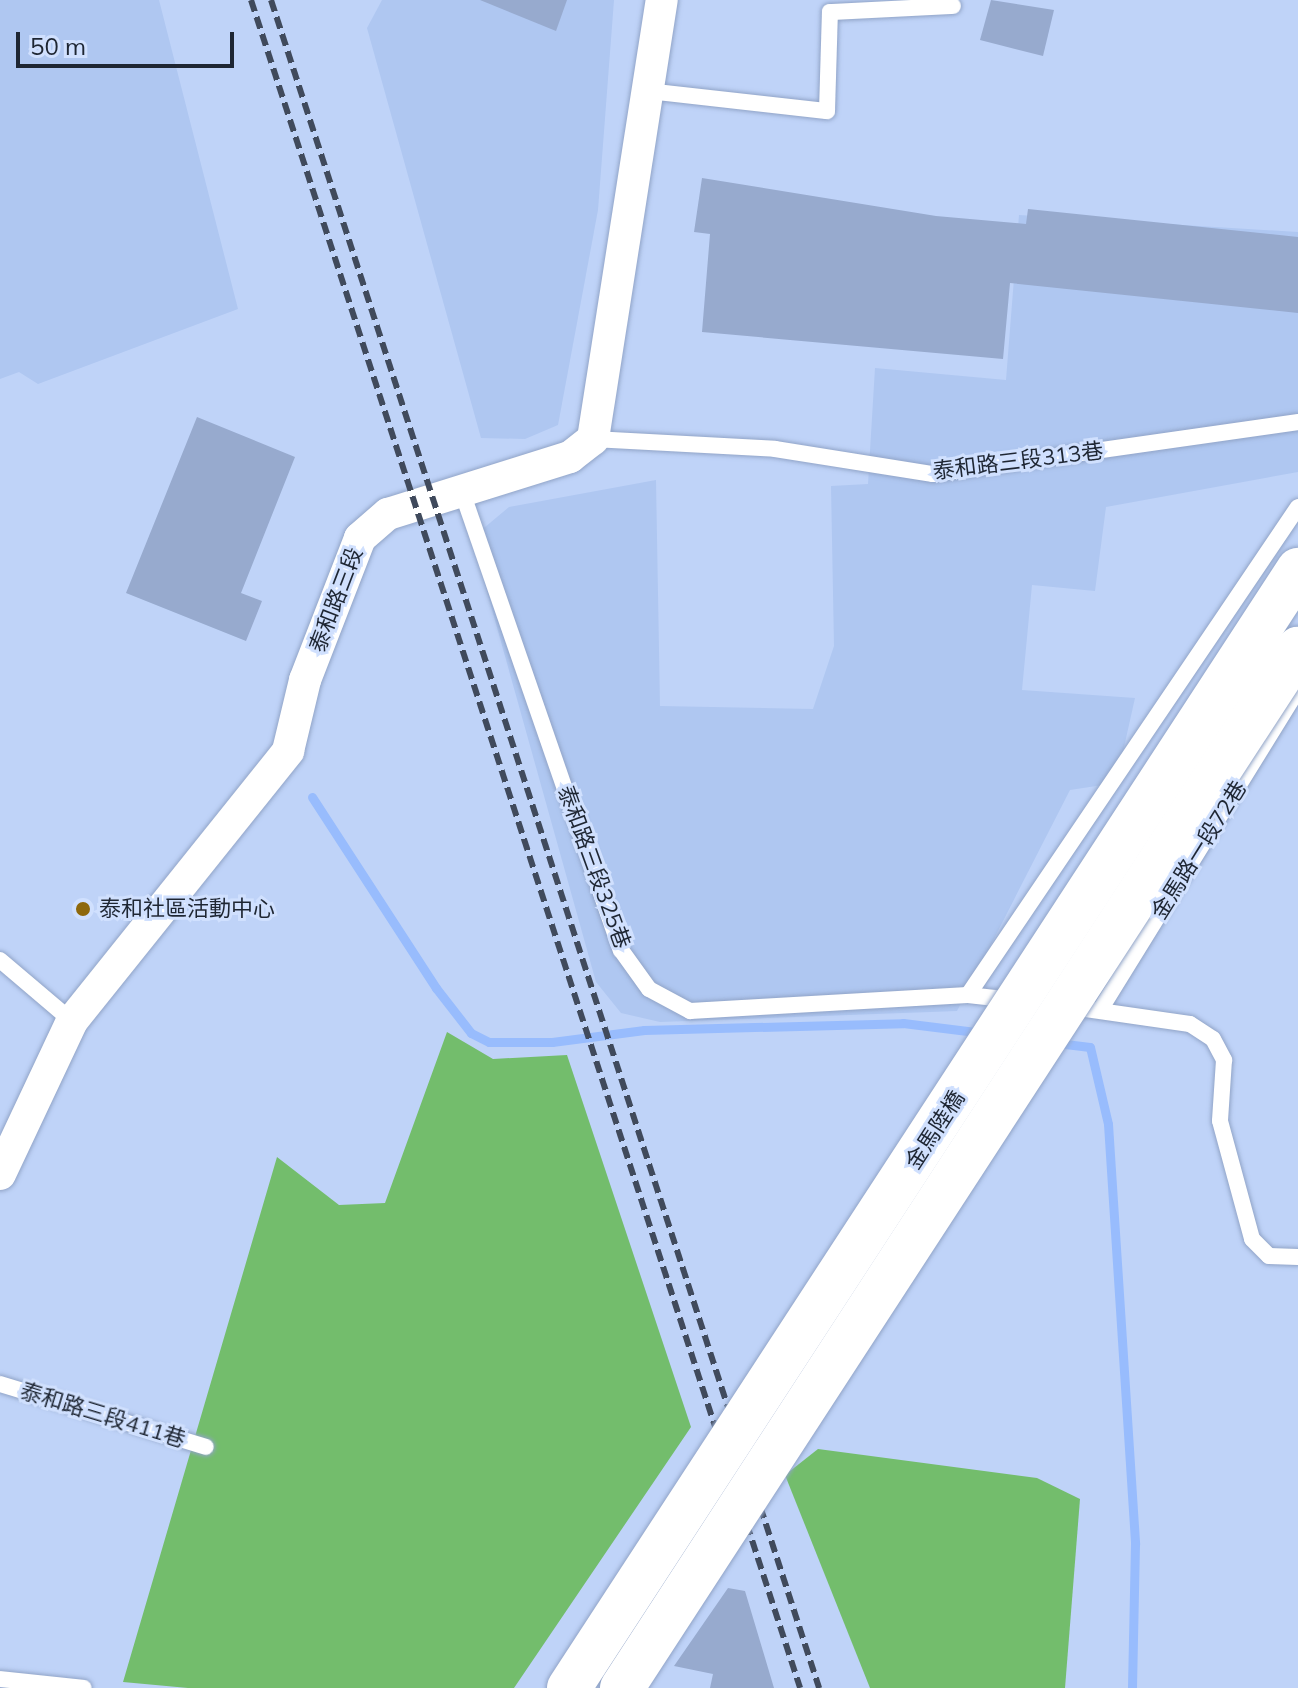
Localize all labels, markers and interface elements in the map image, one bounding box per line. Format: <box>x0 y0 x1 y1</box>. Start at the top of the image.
scale bar <box>20 16 238 66</box>
text: 50 m <box>30 31 86 61</box>
street label: 泰和路三段313巷 <box>931 437 1105 485</box>
street label: 泰和路三段 <box>304 544 368 656</box>
street label: 金馬路一段72巷 <box>1146 776 1252 924</box>
street label: 泰和路三段325巷 <box>552 782 636 952</box>
place label: 泰和社區活動中心 <box>99 896 275 922</box>
marker: 泰和社區活動中心 <box>74 900 92 918</box>
street label: 金馬陸橋 <box>900 1086 970 1174</box>
street label: 泰和路三段411巷 <box>17 1377 189 1453</box>

